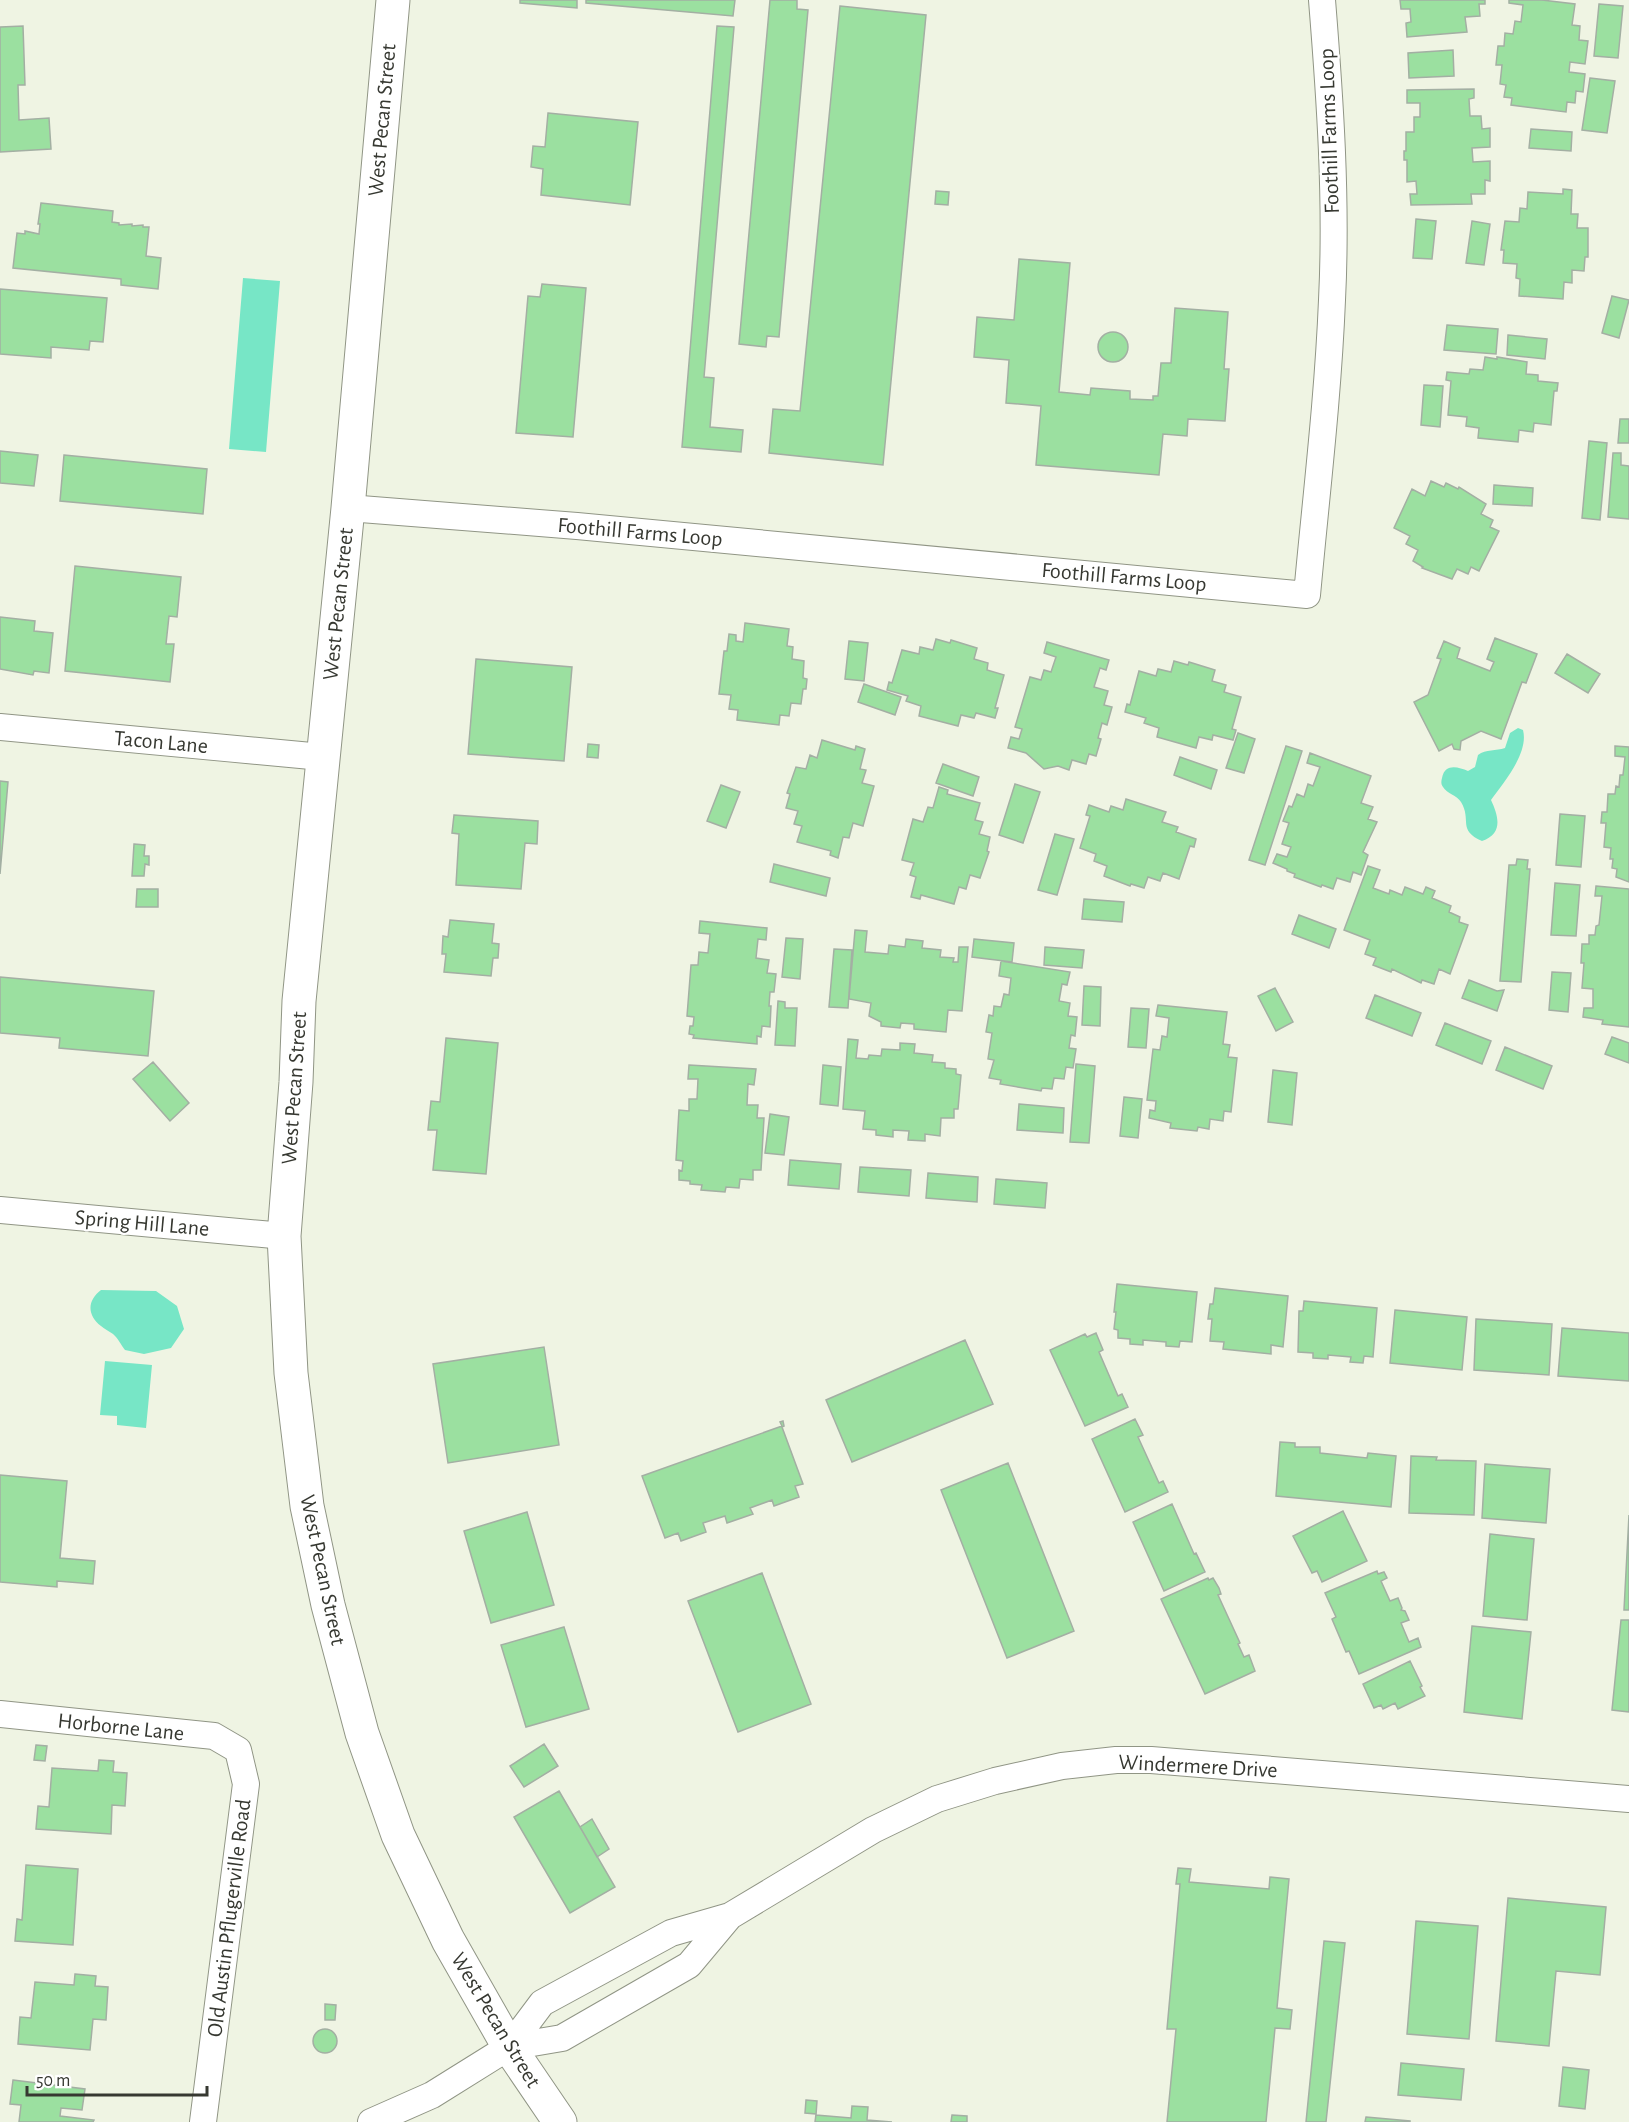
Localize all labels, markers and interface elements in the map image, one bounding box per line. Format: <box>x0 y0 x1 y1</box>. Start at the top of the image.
street label: West Pecan Street <box>364 43 400 197</box>
street label: Foothill Farms Loop <box>1315 48 1343 214</box>
street label: Foothill Farms Loop <box>557 514 723 550</box>
street label: West Pecan Street <box>319 527 357 681</box>
street label: Foothill Farms Loop <box>1041 559 1207 595</box>
street label: Tacon Lane <box>113 727 209 757</box>
street label: West Pecan Street <box>278 1011 310 1165</box>
street label: Spring Hill Lane <box>74 1206 210 1240</box>
street label: West Pecan Street <box>296 1493 350 1647</box>
street label: Horborne Lane <box>57 1709 185 1745</box>
street label: Windermere Drive <box>1118 1751 1278 1781</box>
street label: Old Austin Pflugerville Road <box>203 1798 255 2038</box>
street label: West Pecan Street <box>447 1949 545 2091</box>
scale bar <box>27 2059 207 2097</box>
text: 50 m <box>36 2072 70 2090</box>

